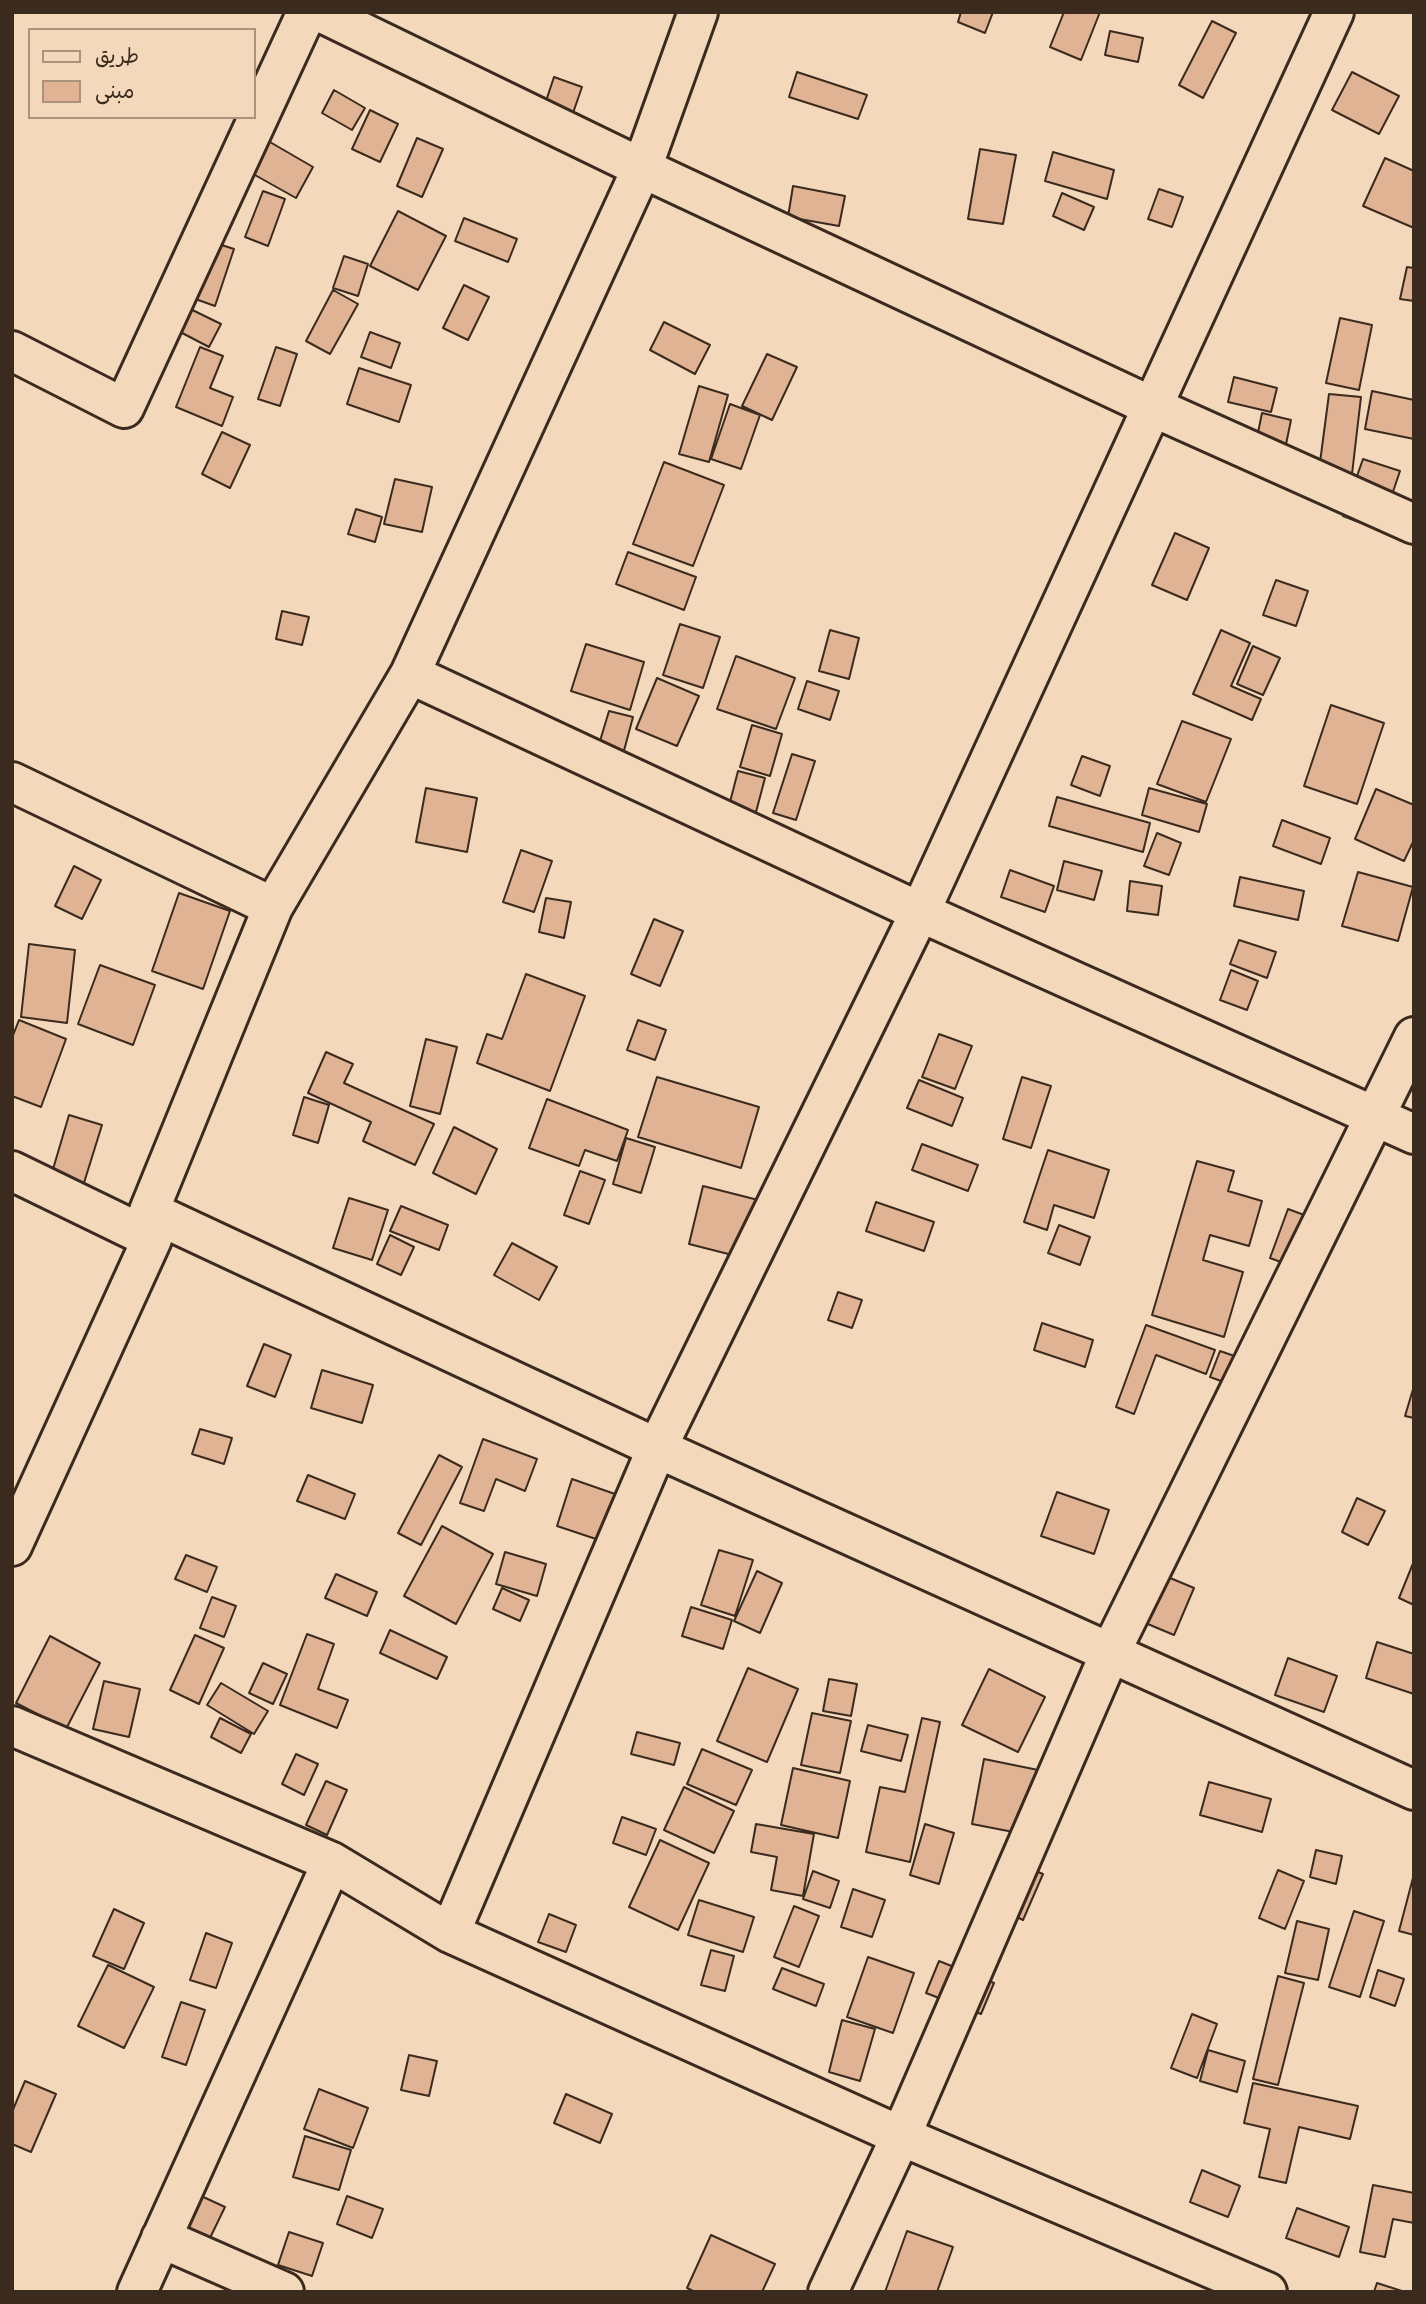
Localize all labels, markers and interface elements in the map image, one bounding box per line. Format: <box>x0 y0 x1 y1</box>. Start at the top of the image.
legend <box>28 28 256 119</box>
text: طريق <box>95 38 139 70</box>
text: مبنى <box>95 73 134 105</box>

